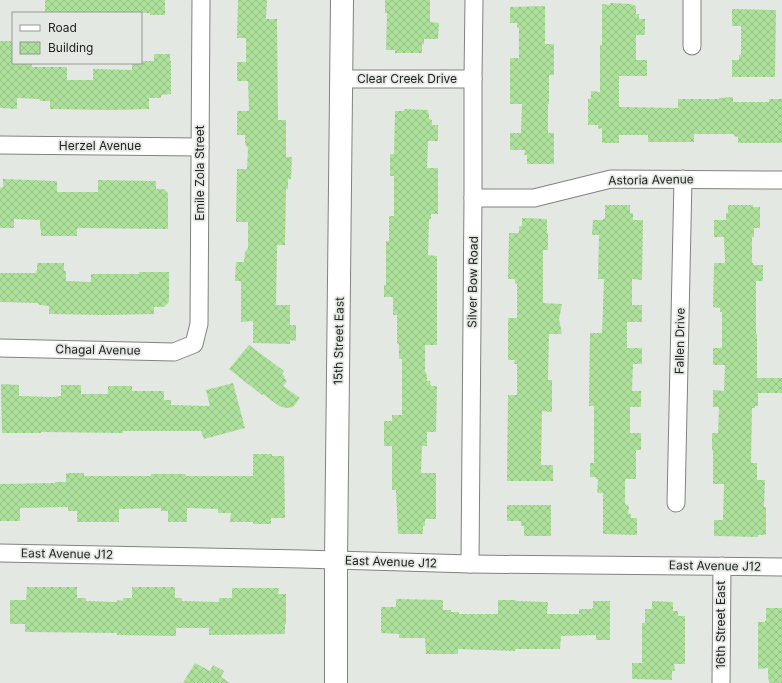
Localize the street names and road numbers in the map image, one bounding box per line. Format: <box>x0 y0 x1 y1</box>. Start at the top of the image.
street label: Clear Creek Drive <box>357 71 457 86</box>
street label: Emile Zola Street <box>192 125 207 221</box>
street label: Herzel Avenue <box>59 138 141 153</box>
street label: Astoria Avenue <box>608 171 694 188</box>
street label: Silver Bow Road <box>464 236 481 328</box>
street label: 15th Street East <box>330 297 347 385</box>
street label: Fallen Drive <box>671 308 688 374</box>
street label: Chagal Avenue <box>55 341 141 358</box>
street label: East Avenue J12 <box>21 545 113 562</box>
street label: East Avenue J12 <box>345 552 437 571</box>
street label: East Avenue J12 <box>669 557 761 574</box>
street label: 16th Street East <box>713 581 728 669</box>

